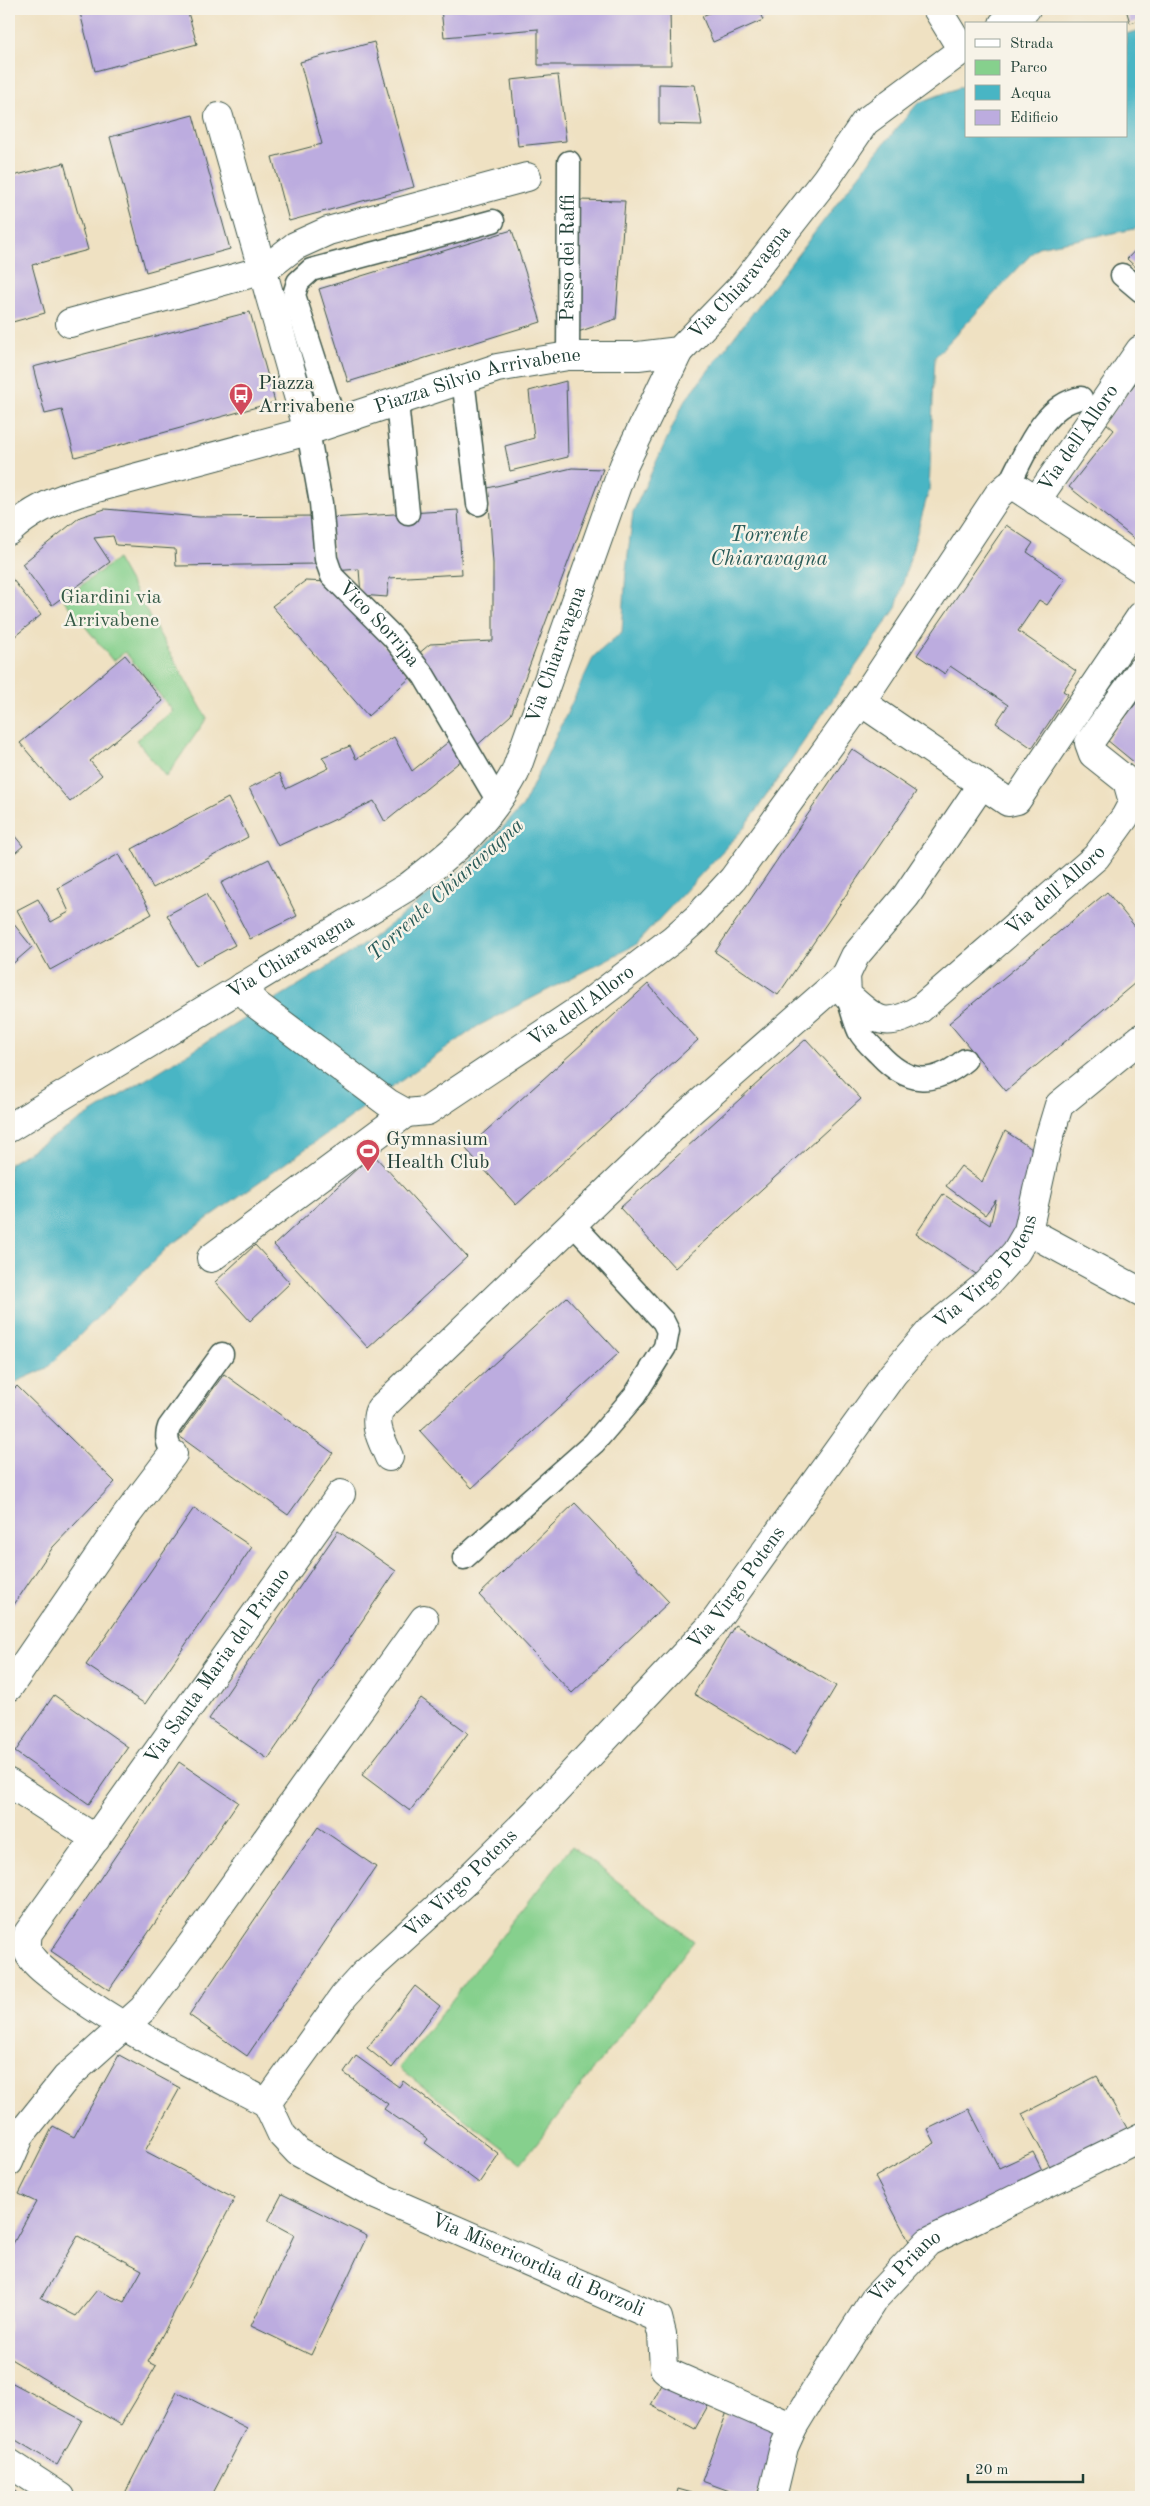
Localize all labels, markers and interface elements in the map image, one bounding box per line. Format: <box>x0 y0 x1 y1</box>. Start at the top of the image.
legend <box>965 22 1128 138</box>
text: Strada <box>1010 37 1054 52</box>
text: Parco <box>1010 61 1047 76</box>
text: Acqua <box>1010 87 1052 102</box>
text: Edificio <box>1010 111 1058 126</box>
street label: Passo dei Raffi <box>558 194 579 322</box>
street label: Via Chiaravagna <box>686 222 795 344</box>
street label: Piazza Silvio Arrivabene <box>372 346 581 418</box>
place label: Piazza Arrivabene <box>258 374 354 417</box>
street label: Via dell'Alloro <box>1035 381 1123 496</box>
bus stop icon: Piazza Arrivabene <box>228 382 254 416</box>
water label: Torrente Chiaravagna <box>710 525 828 570</box>
street label: Vico Sorripa <box>334 578 423 671</box>
street label: Via Chiaravagna <box>523 584 590 726</box>
park label: Giardini via Arrivabene <box>60 588 162 631</box>
water label: Torrente Chiaravagna <box>364 815 528 965</box>
street label: Via dell'Alloro <box>1003 843 1110 940</box>
street label: Via Chiaravagna <box>225 911 358 1003</box>
street label: Via dell'Alloro <box>525 962 638 1051</box>
place label: Gymnasium Health Club <box>386 1130 489 1173</box>
sports icon: Gymnasium Health Club <box>355 1138 381 1172</box>
street label: Via Virgo Potens <box>930 1213 1041 1333</box>
street label: Via Virgo Potens <box>684 1523 789 1654</box>
street label: Via Santa Maria del Priano <box>142 1565 294 1768</box>
street label: Via Virgo Potens <box>400 1826 522 1942</box>
street label: Via Misericordia di Borzoli <box>428 2210 647 2321</box>
street label: Via Priano <box>866 2227 944 2307</box>
scale bar <box>968 2451 1082 2483</box>
text: 20 m <box>975 2463 1009 2478</box>

